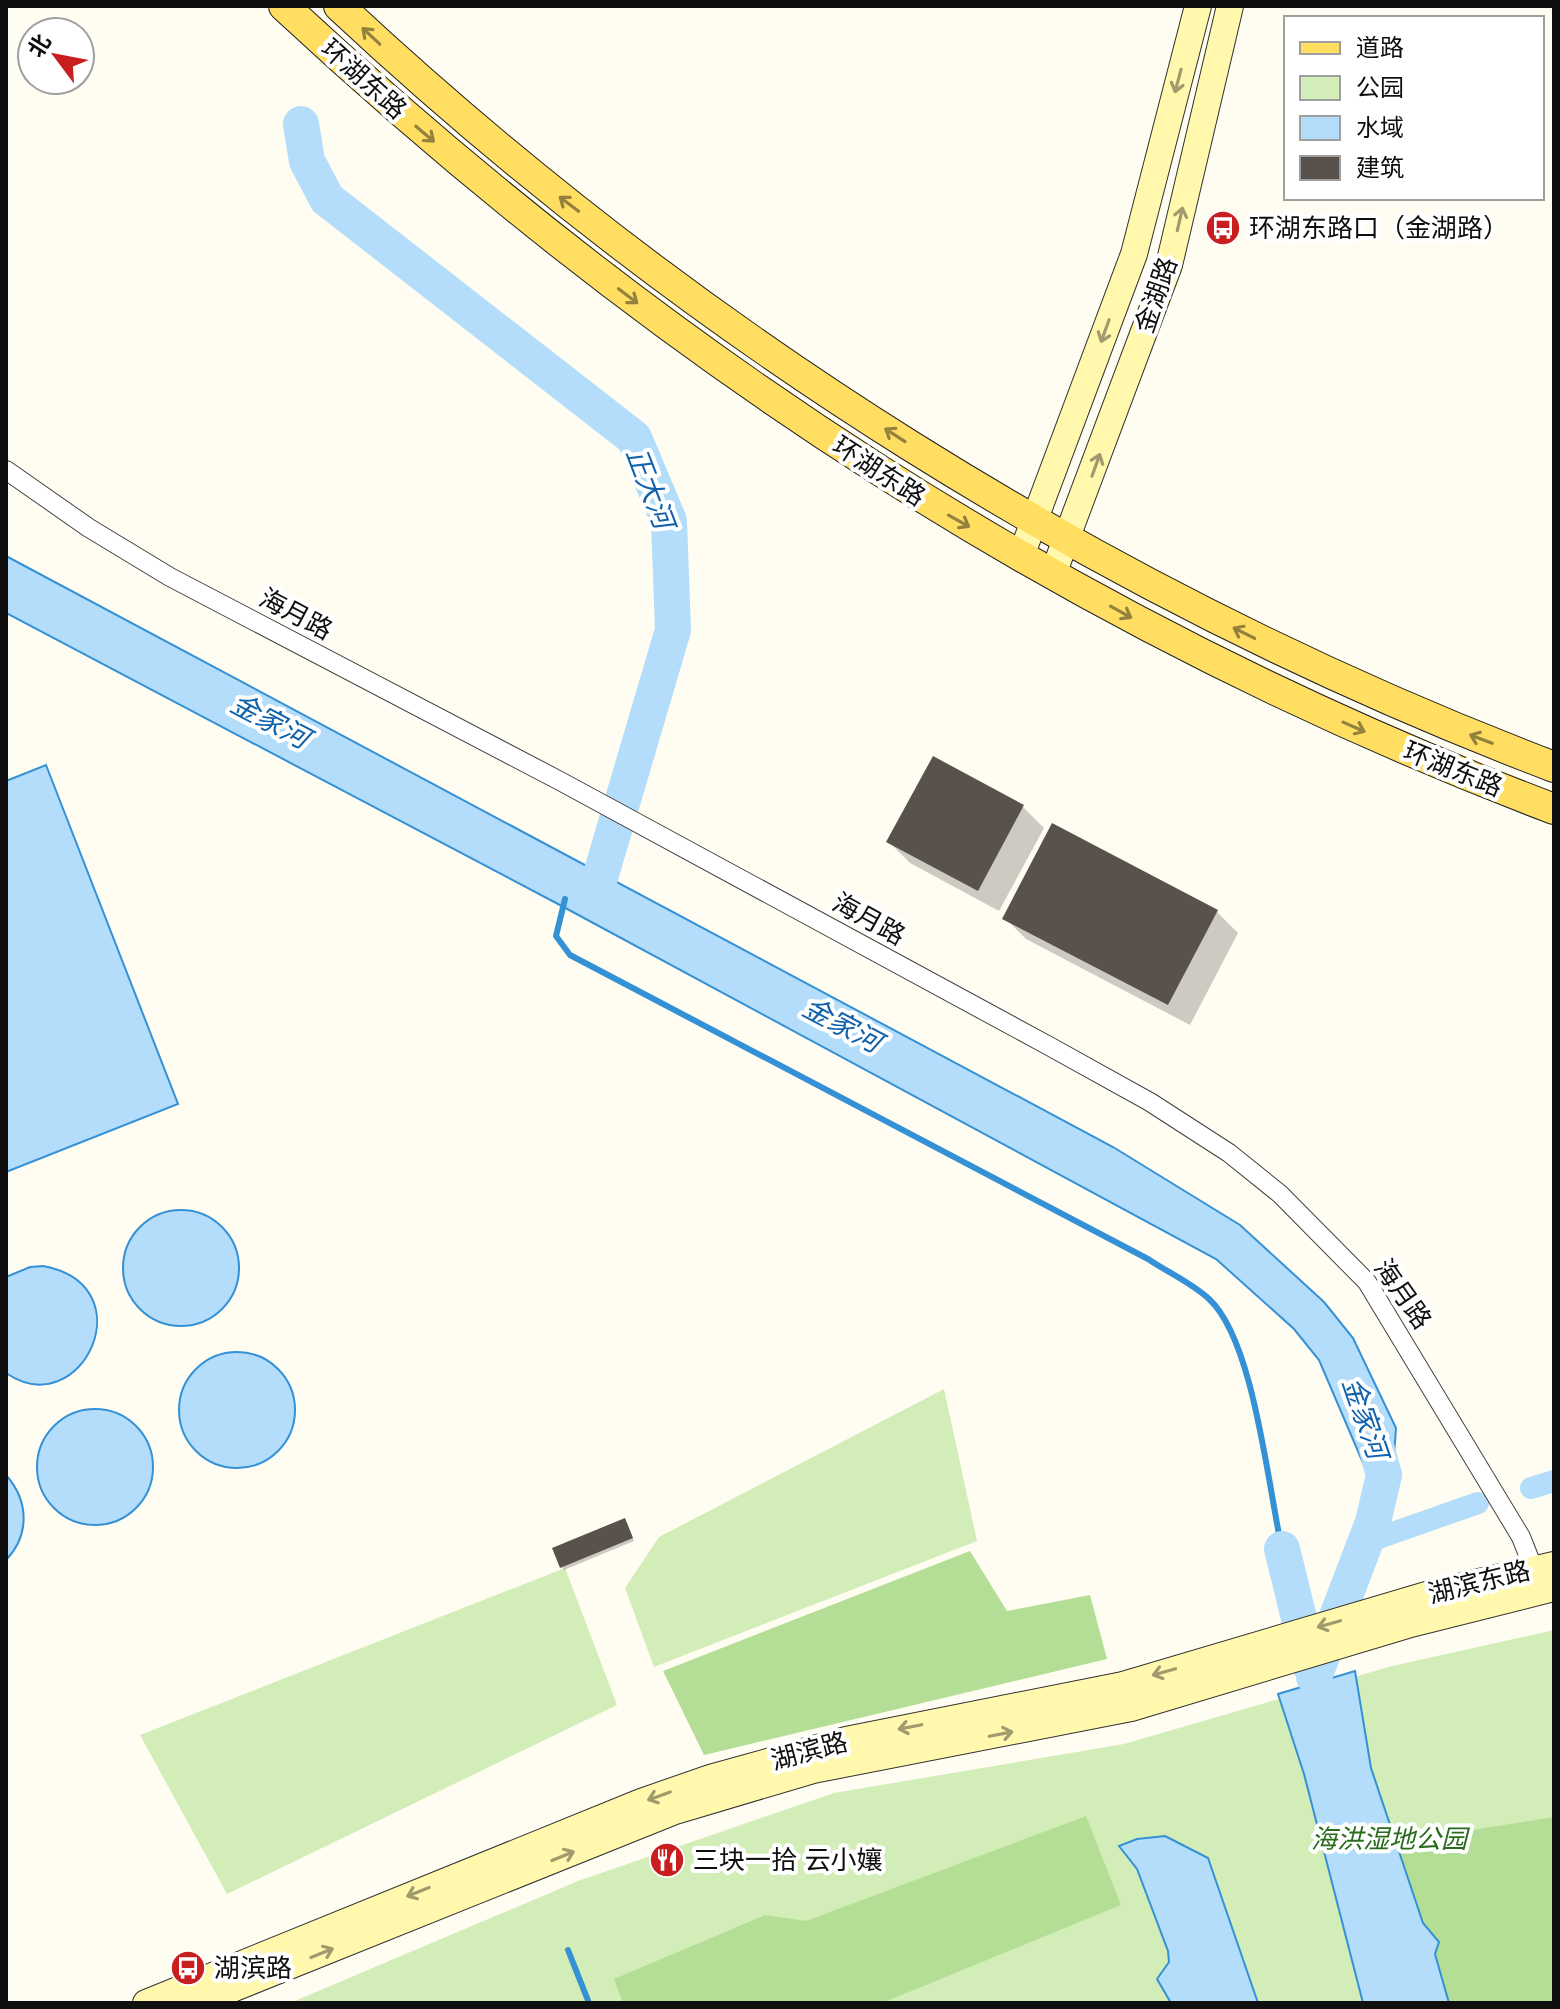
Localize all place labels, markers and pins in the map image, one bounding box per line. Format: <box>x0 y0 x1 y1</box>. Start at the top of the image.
bus stop icon: 环湖东路口（金湖路） <box>1204 209 1242 247</box>
place label: 环湖东路口（金湖路） <box>1249 212 1509 244</box>
restaurant icon: 三块一拾 云小孃 <box>648 1841 686 1879</box>
place label: 三块一拾 云小孃 <box>693 1844 882 1876</box>
bus stop icon: 湖滨路 <box>169 1949 207 1987</box>
place label: 湖滨路 <box>214 1952 292 1984</box>

